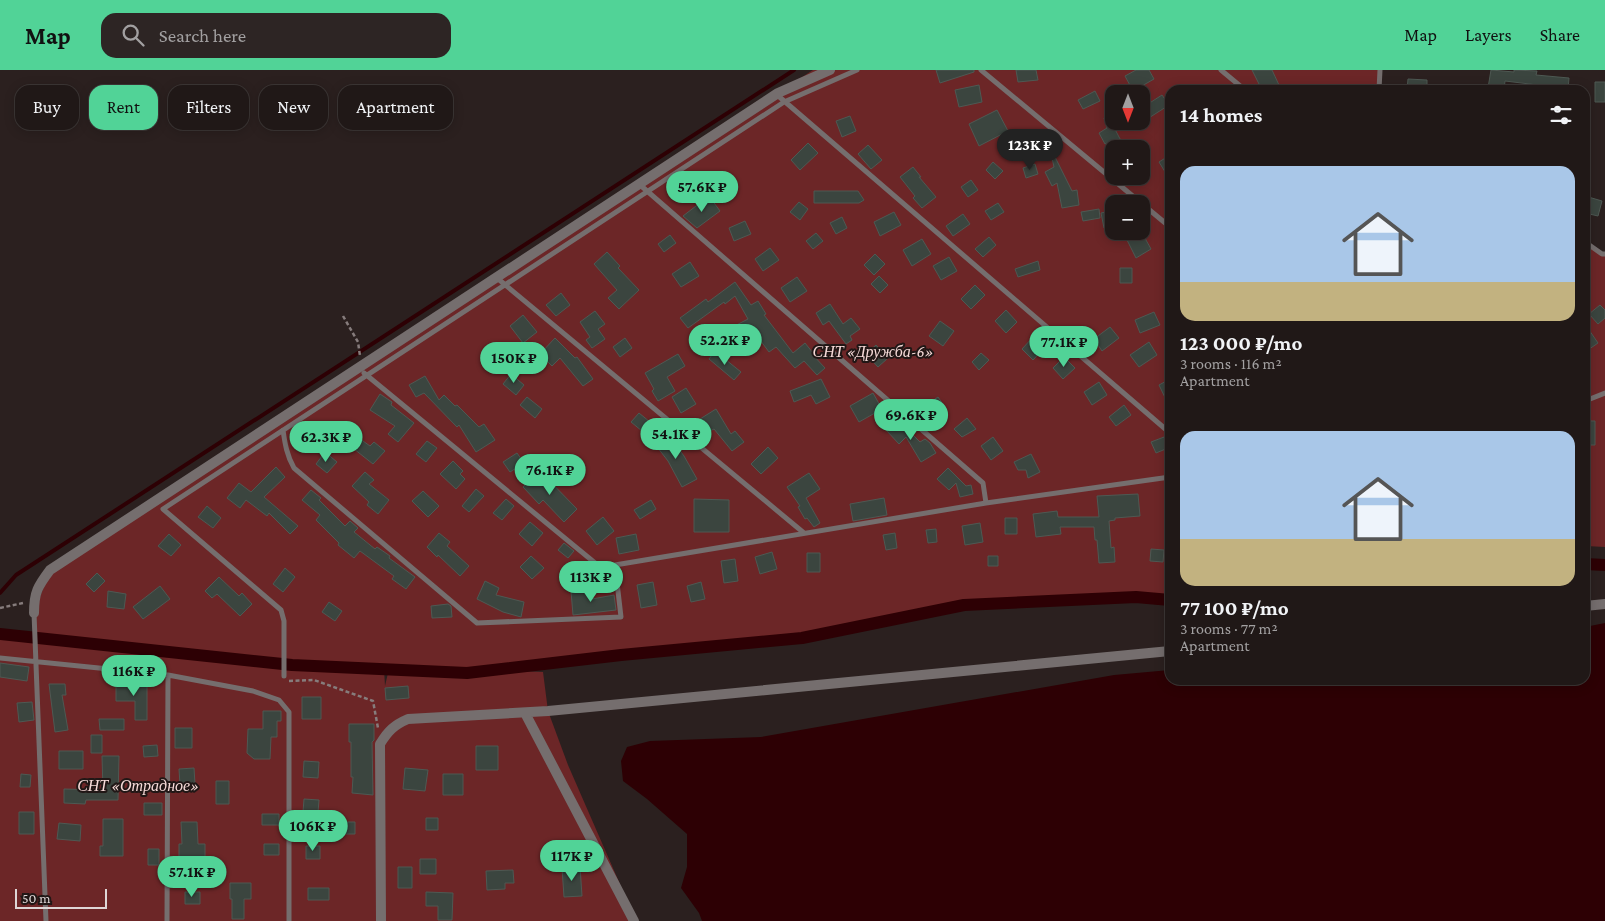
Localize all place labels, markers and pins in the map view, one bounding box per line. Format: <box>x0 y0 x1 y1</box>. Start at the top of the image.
pin: 123K ₽ <box>989 128 1071 171</box>
pin: 57.6K ₽ <box>656 170 748 213</box>
pin: 52.2K ₽ <box>679 324 771 366</box>
pin: 77.1K ₽ <box>1018 326 1110 368</box>
pin: 150K ₽ <box>473 342 555 384</box>
pin: 69.6K ₽ <box>865 398 957 441</box>
pin: 54.1K ₽ <box>630 418 722 460</box>
pin: 62.3K ₽ <box>280 420 372 463</box>
pin: 76.1K ₽ <box>504 454 596 496</box>
pin: 113K ₽ <box>550 560 632 603</box>
pin: 116K ₽ <box>93 654 175 697</box>
pin: 106K ₽ <box>272 810 354 852</box>
pin: 117K ₽ <box>531 840 613 882</box>
pin: 57.1K ₽ <box>146 856 238 898</box>

